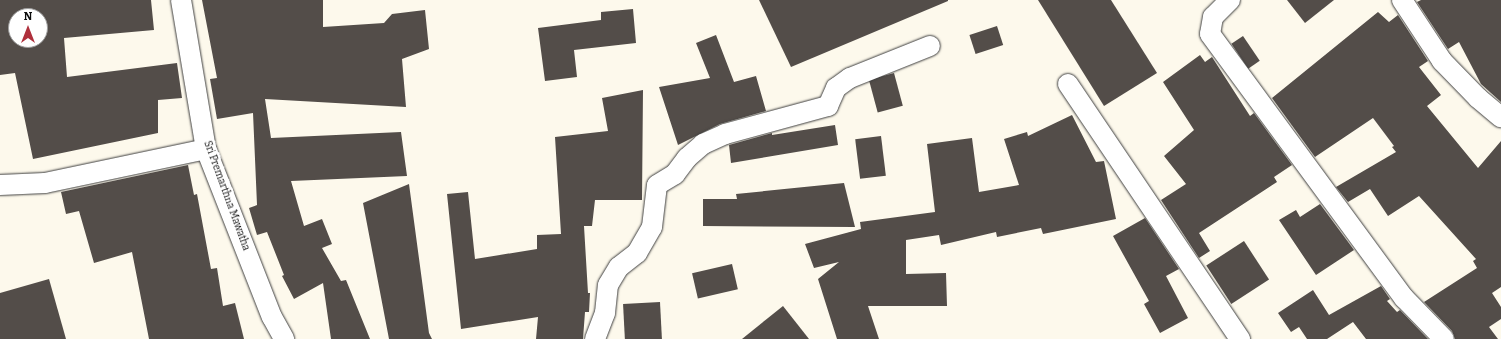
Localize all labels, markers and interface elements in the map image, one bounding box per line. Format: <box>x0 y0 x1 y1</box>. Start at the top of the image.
north arrow <box>8 8 48 48</box>
text: N <box>24 10 32 23</box>
street label: Sri Premarthna Mawatha <box>201 140 251 252</box>

